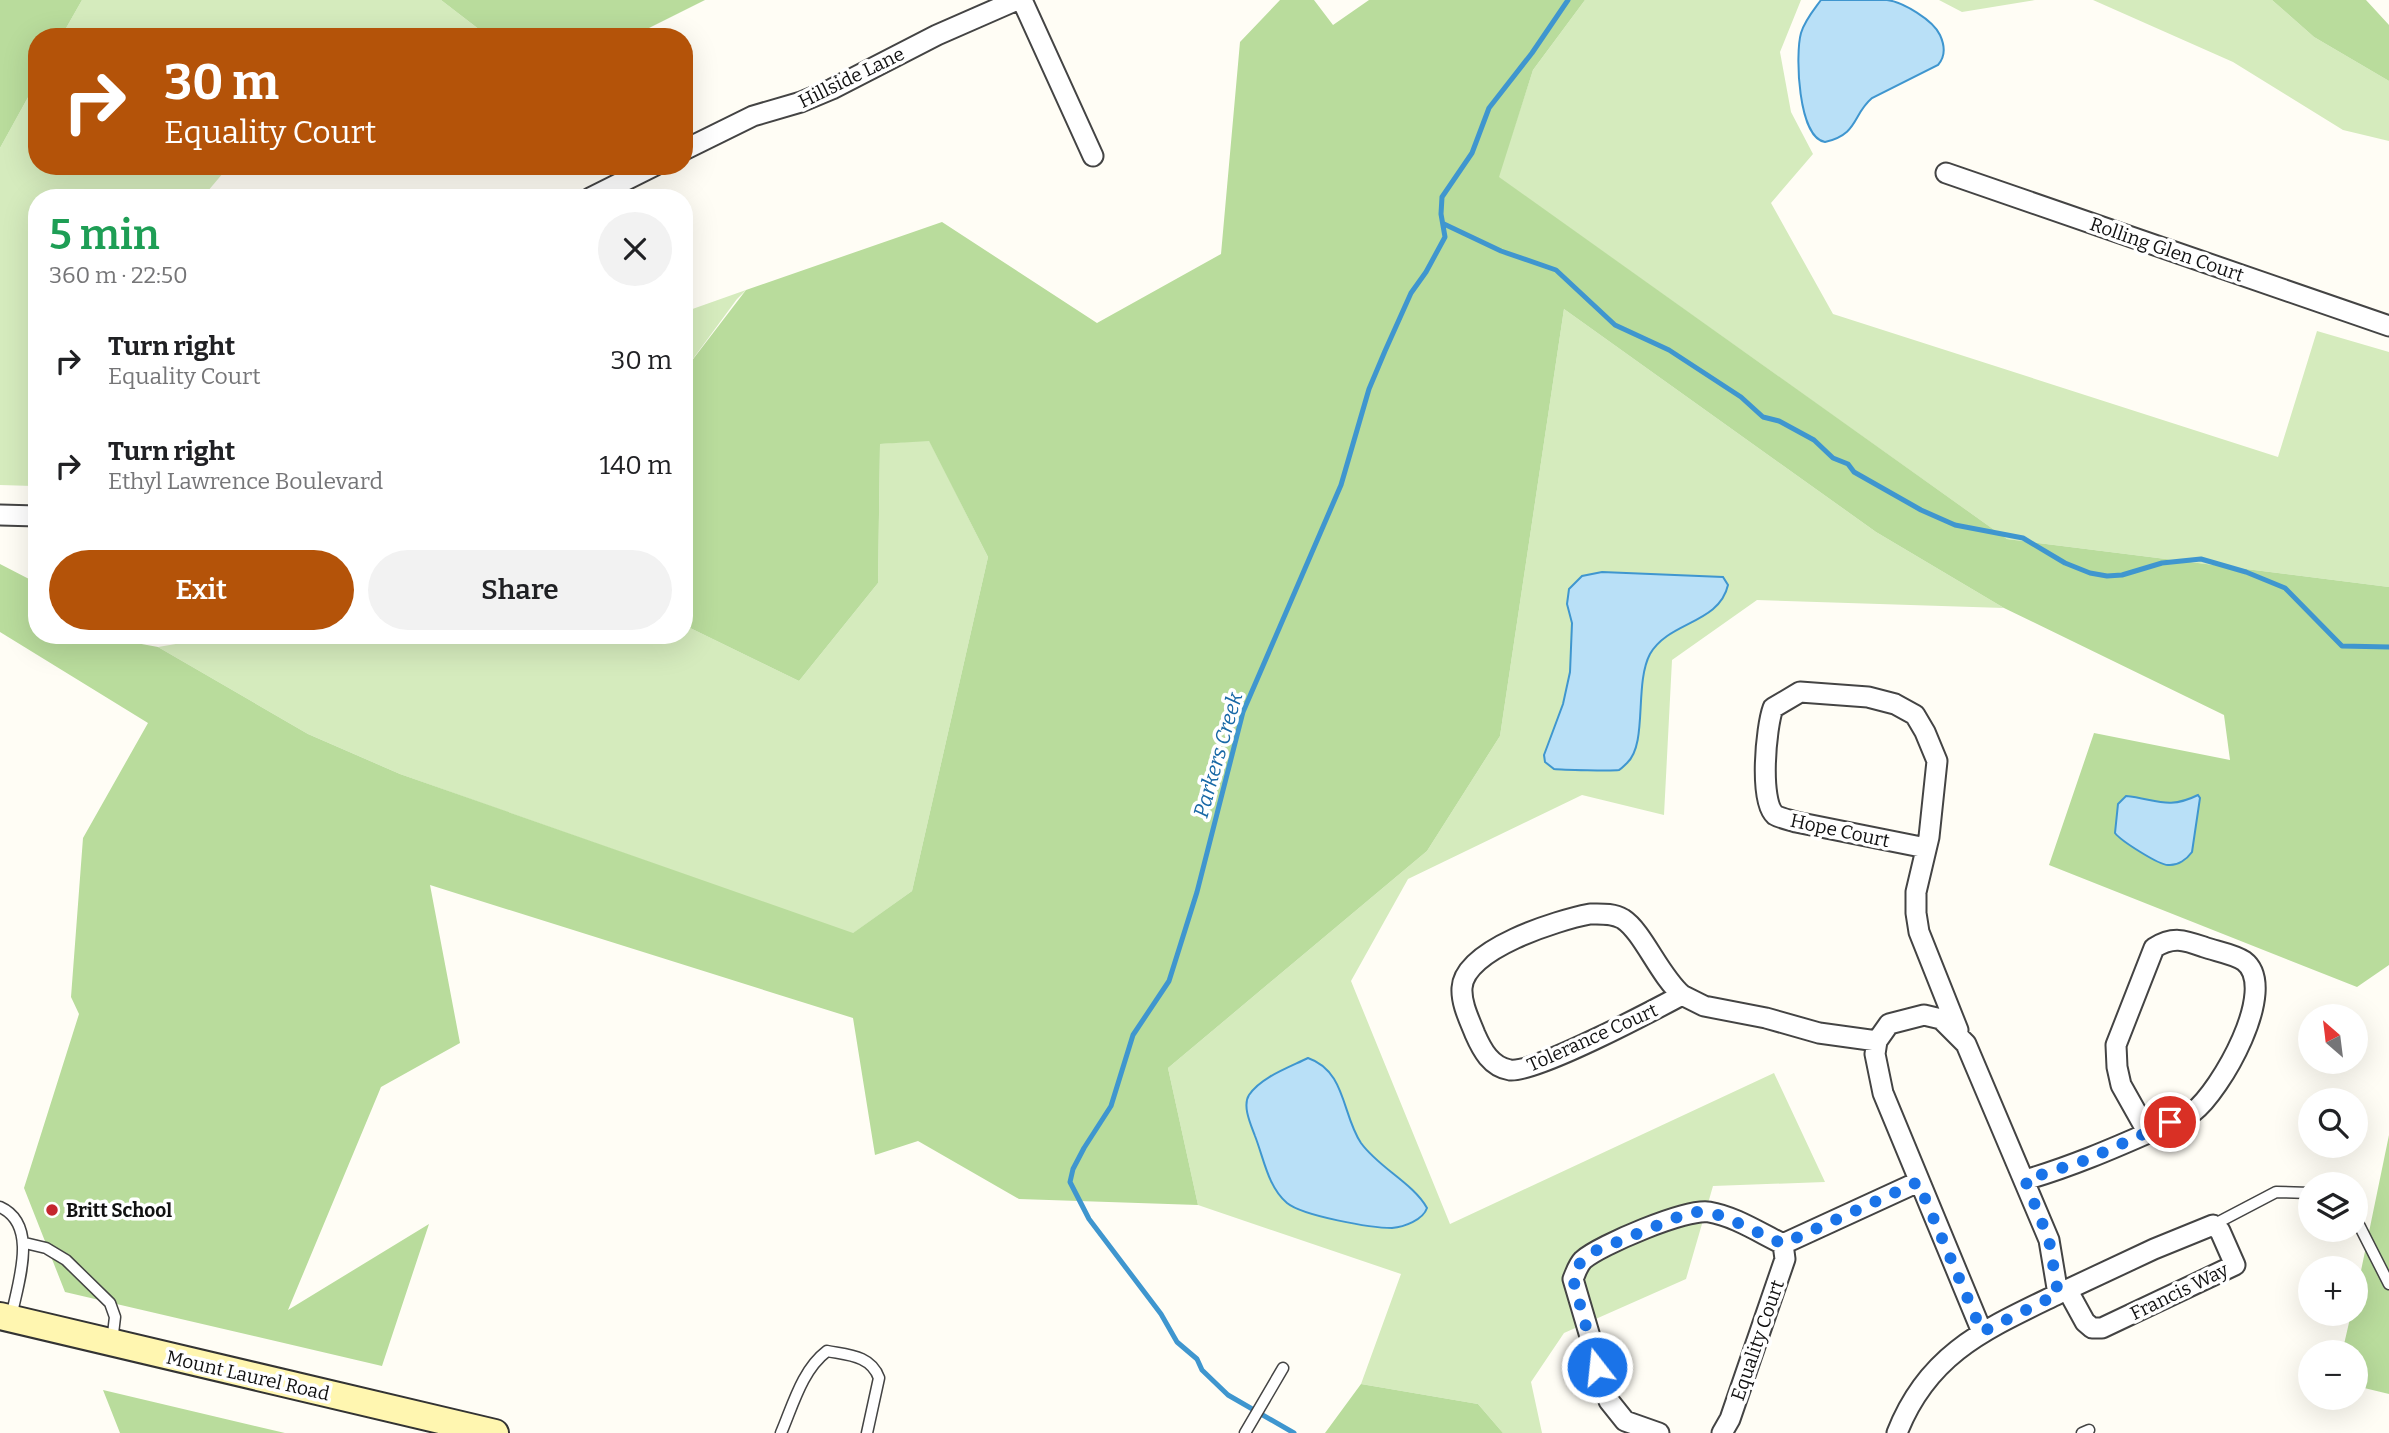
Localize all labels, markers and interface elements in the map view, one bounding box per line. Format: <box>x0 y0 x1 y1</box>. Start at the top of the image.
street label: Hillside Lane <box>794 42 908 113</box>
text: 30 m <box>164 53 279 112</box>
icon: right <box>49 56 140 147</box>
text: Equality Court <box>164 113 376 151</box>
text: 5 min <box>49 210 160 260</box>
button: close <box>598 212 672 286</box>
street label: Rolling Glen Court <box>2087 212 2247 287</box>
text: 360 m · 22:50 <box>49 261 188 289</box>
text: Turn right <box>108 331 235 362</box>
icon: right <box>49 342 87 380</box>
text: 30 m <box>611 345 672 376</box>
text: Equality Court <box>108 362 261 390</box>
text: Turn right <box>108 436 235 467</box>
icon: right <box>49 447 87 485</box>
text: 140 m <box>600 450 672 481</box>
text: Ethyl Lawrence Boulevard <box>108 467 383 495</box>
button: Exit <box>49 550 354 630</box>
button: Share <box>368 550 672 630</box>
water label: Parkers Creek <box>1188 689 1248 821</box>
street label: Hope Court <box>1788 809 1892 852</box>
street label: Tolerance Court <box>1523 998 1661 1077</box>
north arrow <box>2298 1004 2368 1074</box>
map controls <box>2298 1004 2368 1410</box>
button: search <box>2298 1088 2368 1158</box>
pin <box>2140 1092 2200 1152</box>
icon: arrive <box>2151 1103 2189 1141</box>
button: layers <box>2298 1172 2368 1242</box>
place label: Britt School <box>66 1199 172 1222</box>
marker: Britt School <box>44 1202 60 1218</box>
button: + <box>2298 1256 2368 1326</box>
street label: Francis Way <box>2126 1257 2233 1325</box>
street label: Equality Court <box>1726 1277 1789 1404</box>
position arrow <box>1560 1330 1634 1404</box>
button: − <box>2298 1340 2368 1410</box>
street label: Mount Laurel Road <box>164 1346 332 1405</box>

